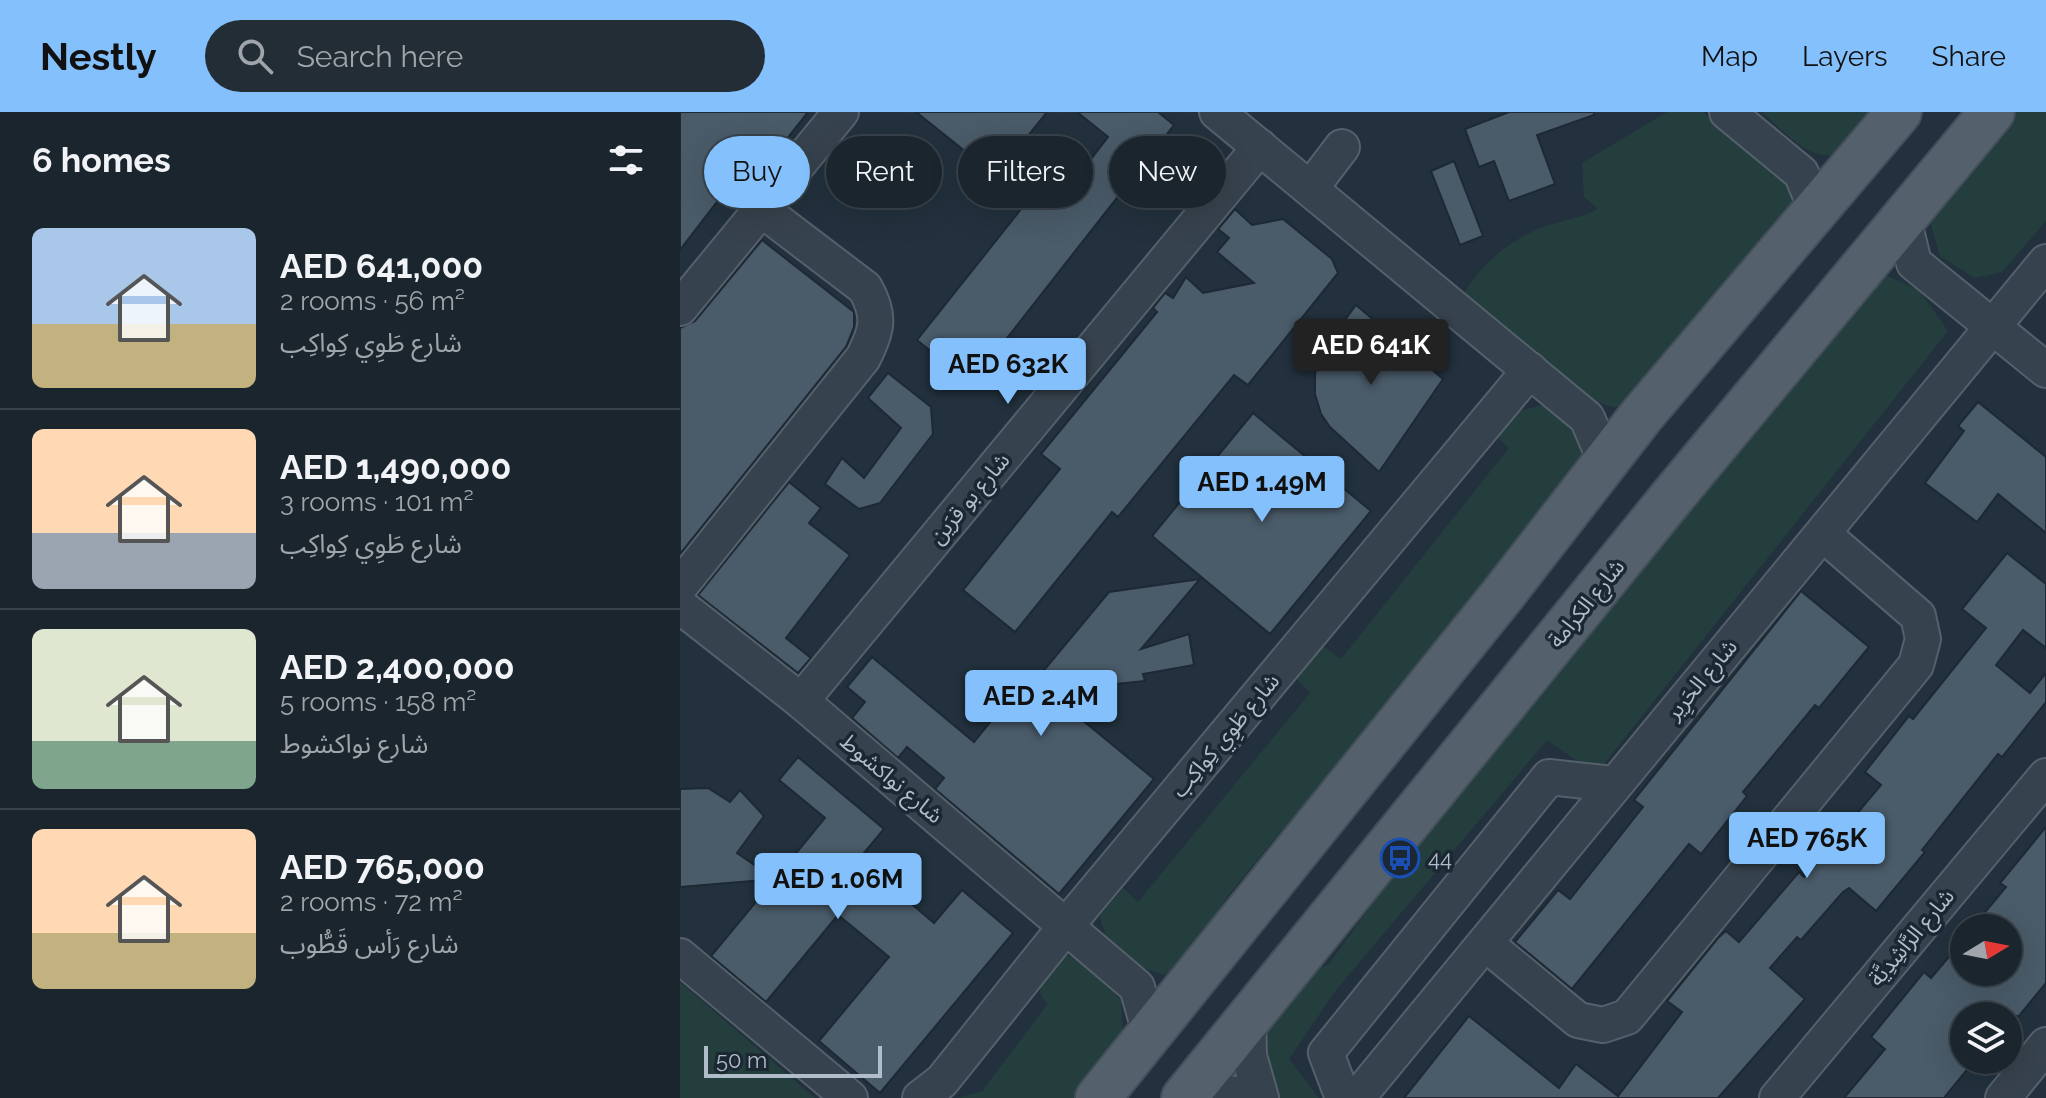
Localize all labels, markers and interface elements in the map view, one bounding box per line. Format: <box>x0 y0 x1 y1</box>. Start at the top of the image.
search box <box>205 20 765 92</box>
text: Nestly <box>40 34 157 79</box>
icon: search <box>233 34 277 78</box>
text: Search here <box>297 39 463 74</box>
text: Map <box>1701 40 1758 73</box>
text: Layers <box>1802 40 1888 73</box>
text: Share <box>1932 40 2006 73</box>
chip: Buy <box>704 136 810 208</box>
chip: Rent <box>826 136 942 208</box>
chip: Filters <box>958 136 1093 208</box>
chip: New <box>1109 136 1226 208</box>
icon: filters <box>604 138 648 182</box>
text: 6 homes <box>32 140 171 180</box>
text: AED 641,000 <box>280 246 483 286</box>
icon: home <box>96 260 192 356</box>
text: 2 rooms · 56 m² <box>280 286 465 316</box>
pin: AED 641K <box>1288 319 1454 387</box>
text: شارع طَوِي كِواكِب <box>280 328 462 358</box>
text: AED 641K <box>1312 330 1430 360</box>
pin: AED 632K <box>925 338 1091 406</box>
text: AED 632K <box>948 349 1068 379</box>
text: AED 1,490,000 <box>280 447 511 487</box>
street label: شارع بو قرَين <box>923 447 1018 551</box>
pin: AED 1.49M <box>1170 456 1354 524</box>
icon: home <box>96 461 192 557</box>
text: AED 1.49M <box>1197 467 1327 497</box>
text: 3 rooms · 101 m² <box>280 487 474 517</box>
text: شارع طَوِي كِواكِب <box>280 529 462 559</box>
street label: شارع الكرامة <box>1542 554 1633 655</box>
street label: شارع الحَرِير <box>1659 634 1745 728</box>
text: AED 2,400,000 <box>280 647 515 687</box>
icon: home <box>96 661 192 757</box>
street label: شارع طَوِي كِواكِب <box>1166 668 1288 805</box>
pin: AED 2.4M <box>958 670 1124 738</box>
text: AED 2.4M <box>983 681 1099 711</box>
text: 5 rooms · 158 m² <box>280 687 476 717</box>
street label: شارع نواكشوط <box>833 728 948 831</box>
text: شارع نواكشوط <box>280 729 428 759</box>
pin: AED 765K <box>1724 812 1890 880</box>
text: AED 765K <box>1747 823 1867 853</box>
bus stop icon: 44 <box>1379 837 1421 879</box>
place label: 44 <box>1428 845 1452 871</box>
text: AED 765,000 <box>280 847 485 887</box>
pin: AED 1.06M <box>746 853 930 921</box>
icon: home <box>96 861 192 957</box>
text: AED 1.06M <box>773 864 903 894</box>
street label: شارع الرَّاشِدِيَّة <box>1863 883 1962 994</box>
text: 2 rooms · 72 m² <box>280 887 463 917</box>
north arrow <box>1950 914 2022 986</box>
map controls <box>1950 914 2022 1074</box>
text: شارع رَأس قَطُّوب <box>280 929 459 959</box>
button: layers <box>1950 1002 2022 1074</box>
scale bar <box>704 1042 882 1078</box>
text: 50 m <box>716 1047 767 1073</box>

